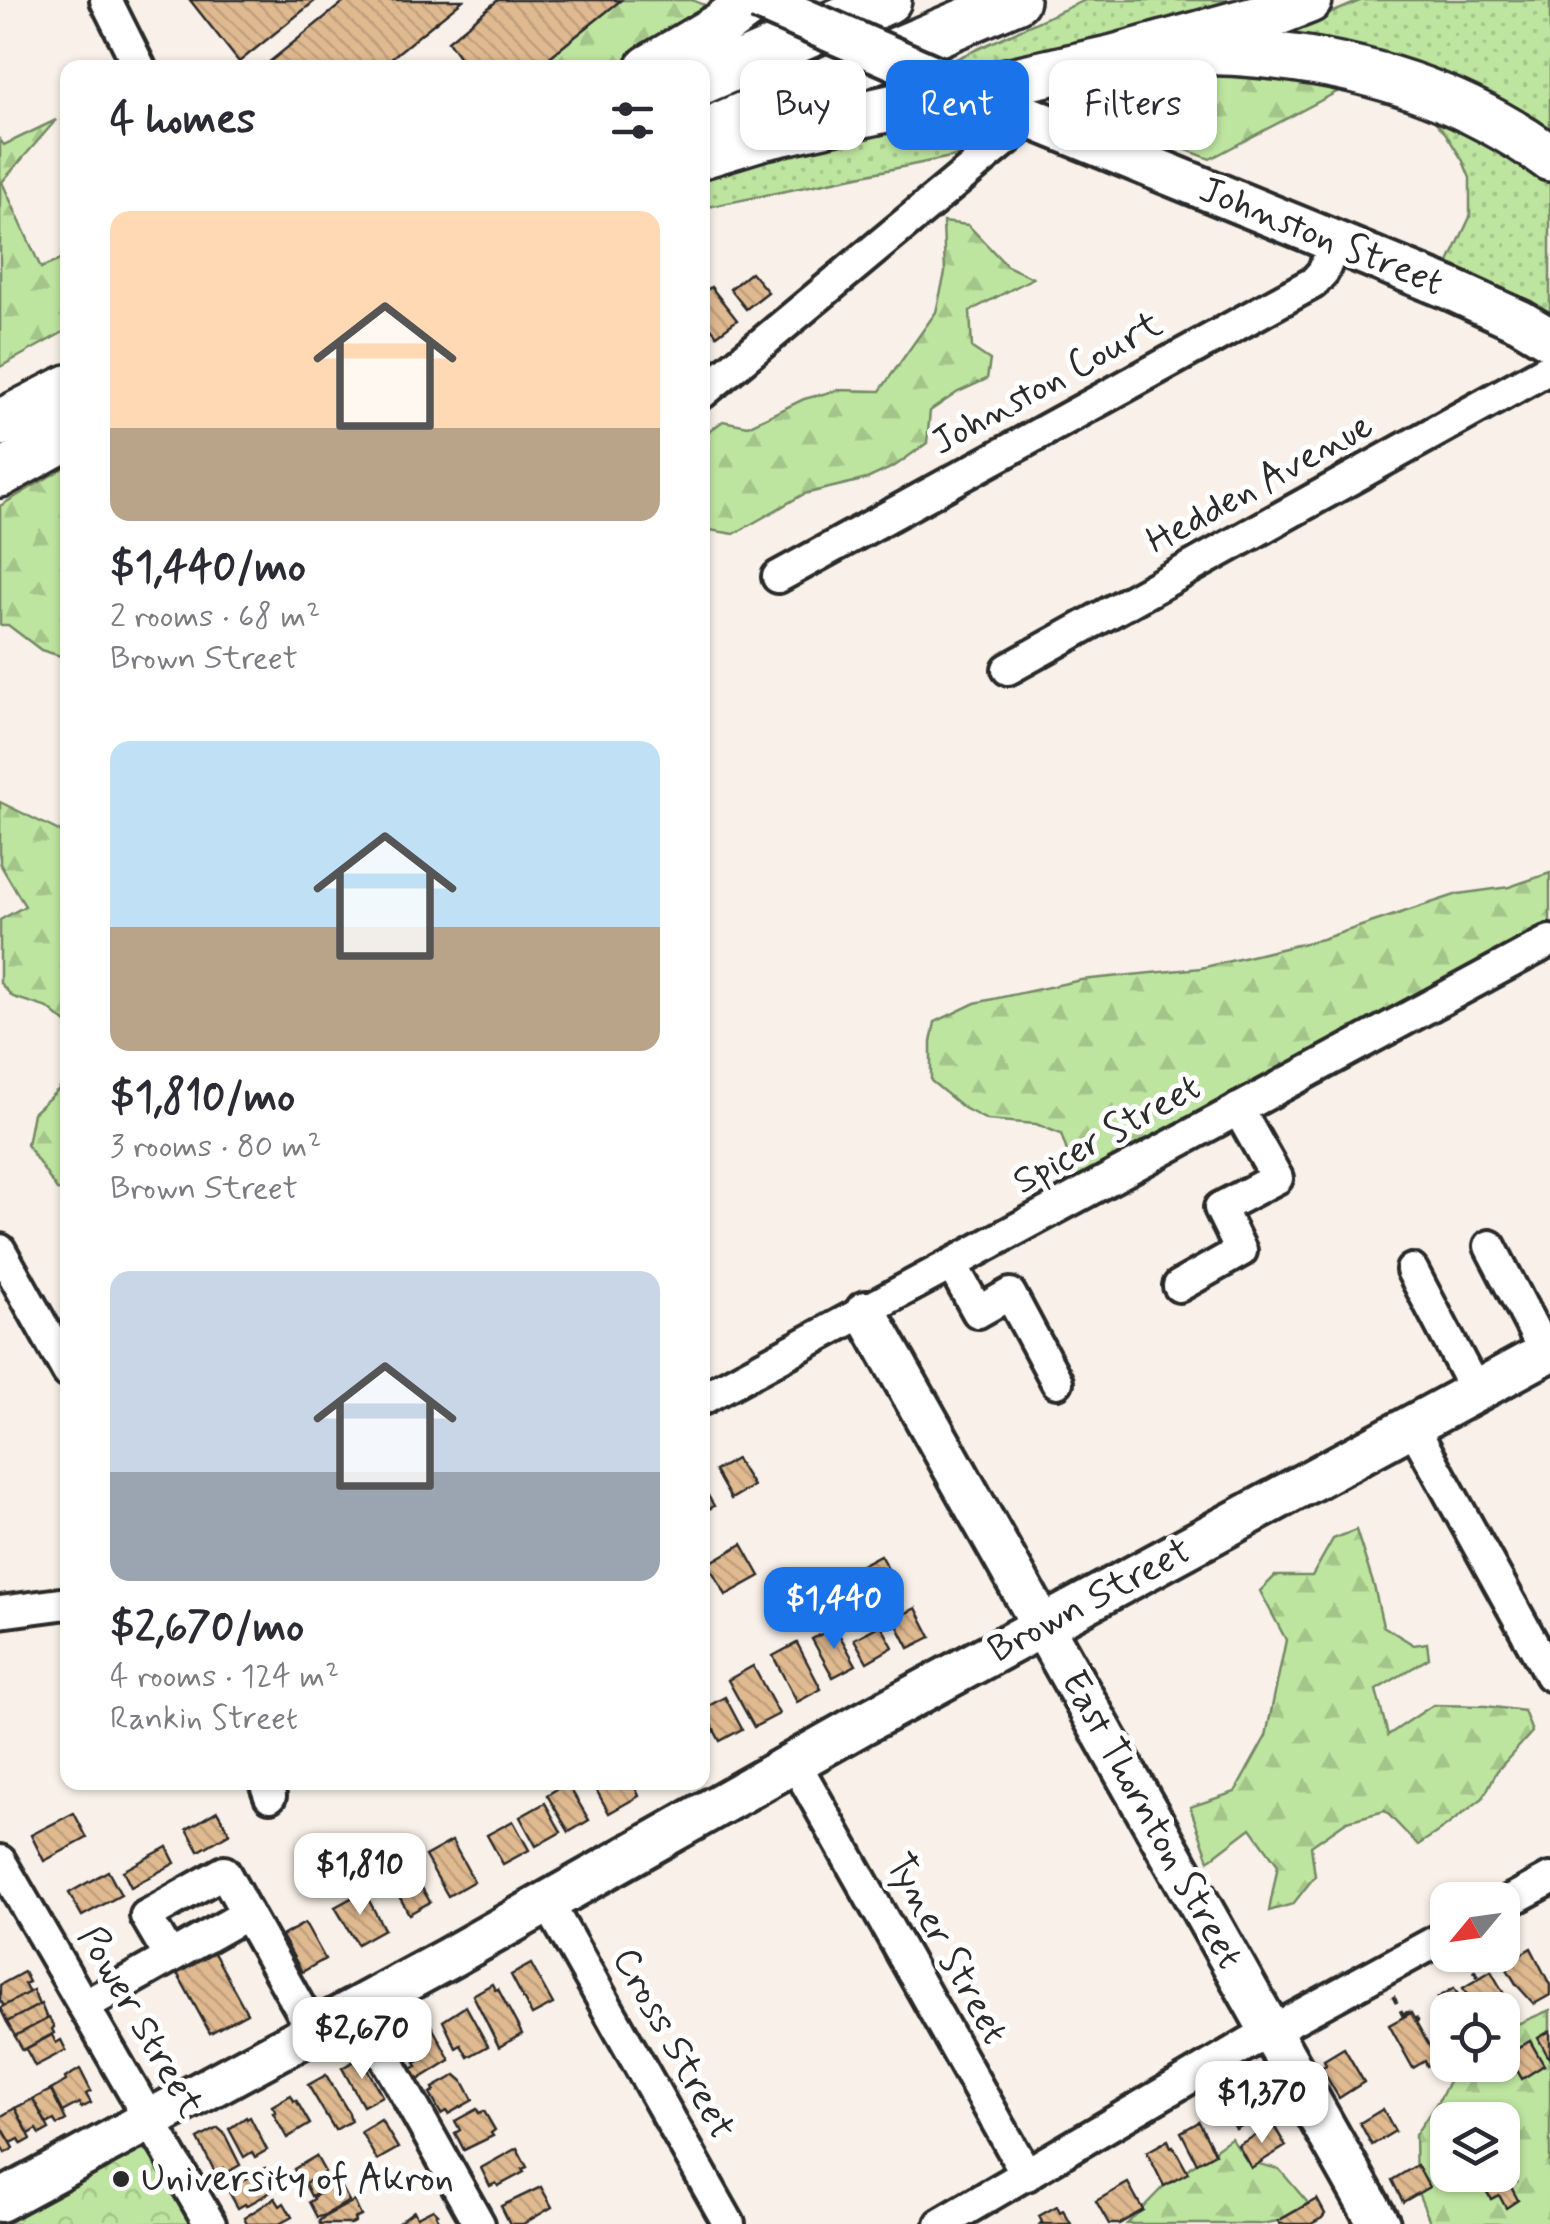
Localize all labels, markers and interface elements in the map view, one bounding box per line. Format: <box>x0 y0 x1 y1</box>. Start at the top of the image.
chip: Buy <box>740 60 866 150</box>
chip: Rent <box>886 60 1029 150</box>
chip: Filters <box>1049 60 1217 150</box>
text: 4 homes <box>110 93 256 148</box>
icon: filters <box>605 93 660 148</box>
street label: Johnston Street <box>1192 166 1450 308</box>
icon: home <box>295 276 475 456</box>
street label: Johnston Court <box>923 300 1171 468</box>
street label: Hedden Avenue <box>1138 402 1382 566</box>
text: $1,440/mo <box>110 541 306 596</box>
text: 2 rooms · 68 m² <box>110 596 320 638</box>
text: Brown Street <box>110 638 298 680</box>
icon: home <box>295 806 475 986</box>
street label: Spicer Street <box>1005 1063 1209 1207</box>
text: $1,810/mo <box>110 1071 295 1126</box>
text: 3 rooms · 80 m² <box>110 1126 321 1168</box>
text: Brown Street <box>110 1168 298 1210</box>
icon: home <box>295 1336 475 1516</box>
street label: Brown Street <box>980 1527 1200 1675</box>
pin: $1,440 <box>753 1567 915 1652</box>
text: $1,440 <box>786 1578 882 1620</box>
text: $2,670/mo <box>110 1601 304 1656</box>
text: 4 rooms · 124 m² <box>110 1656 339 1698</box>
street label: East Thornton Street <box>1049 1662 1253 1978</box>
text: Rankin Street <box>110 1698 298 1740</box>
pin: $1,810 <box>279 1833 441 1918</box>
text: $1,810 <box>316 1844 404 1886</box>
street label: Tyner Street <box>873 1845 1019 2053</box>
north arrow <box>1430 1882 1520 1972</box>
map controls <box>1430 1882 1520 2192</box>
street label: Power Street <box>66 1917 214 2127</box>
street label: Cross Street <box>600 1939 746 2149</box>
button: locate <box>1430 1992 1520 2082</box>
pin: $2,670 <box>281 1997 443 2082</box>
text: $2,670 <box>315 2008 409 2050</box>
pin: $1,370 <box>1181 2061 1343 2146</box>
text: $1,370 <box>1217 2072 1307 2114</box>
button: layers <box>1430 2102 1520 2192</box>
place label: University of Akron <box>141 2155 454 2204</box>
marker: University of Akron <box>110 2168 132 2190</box>

